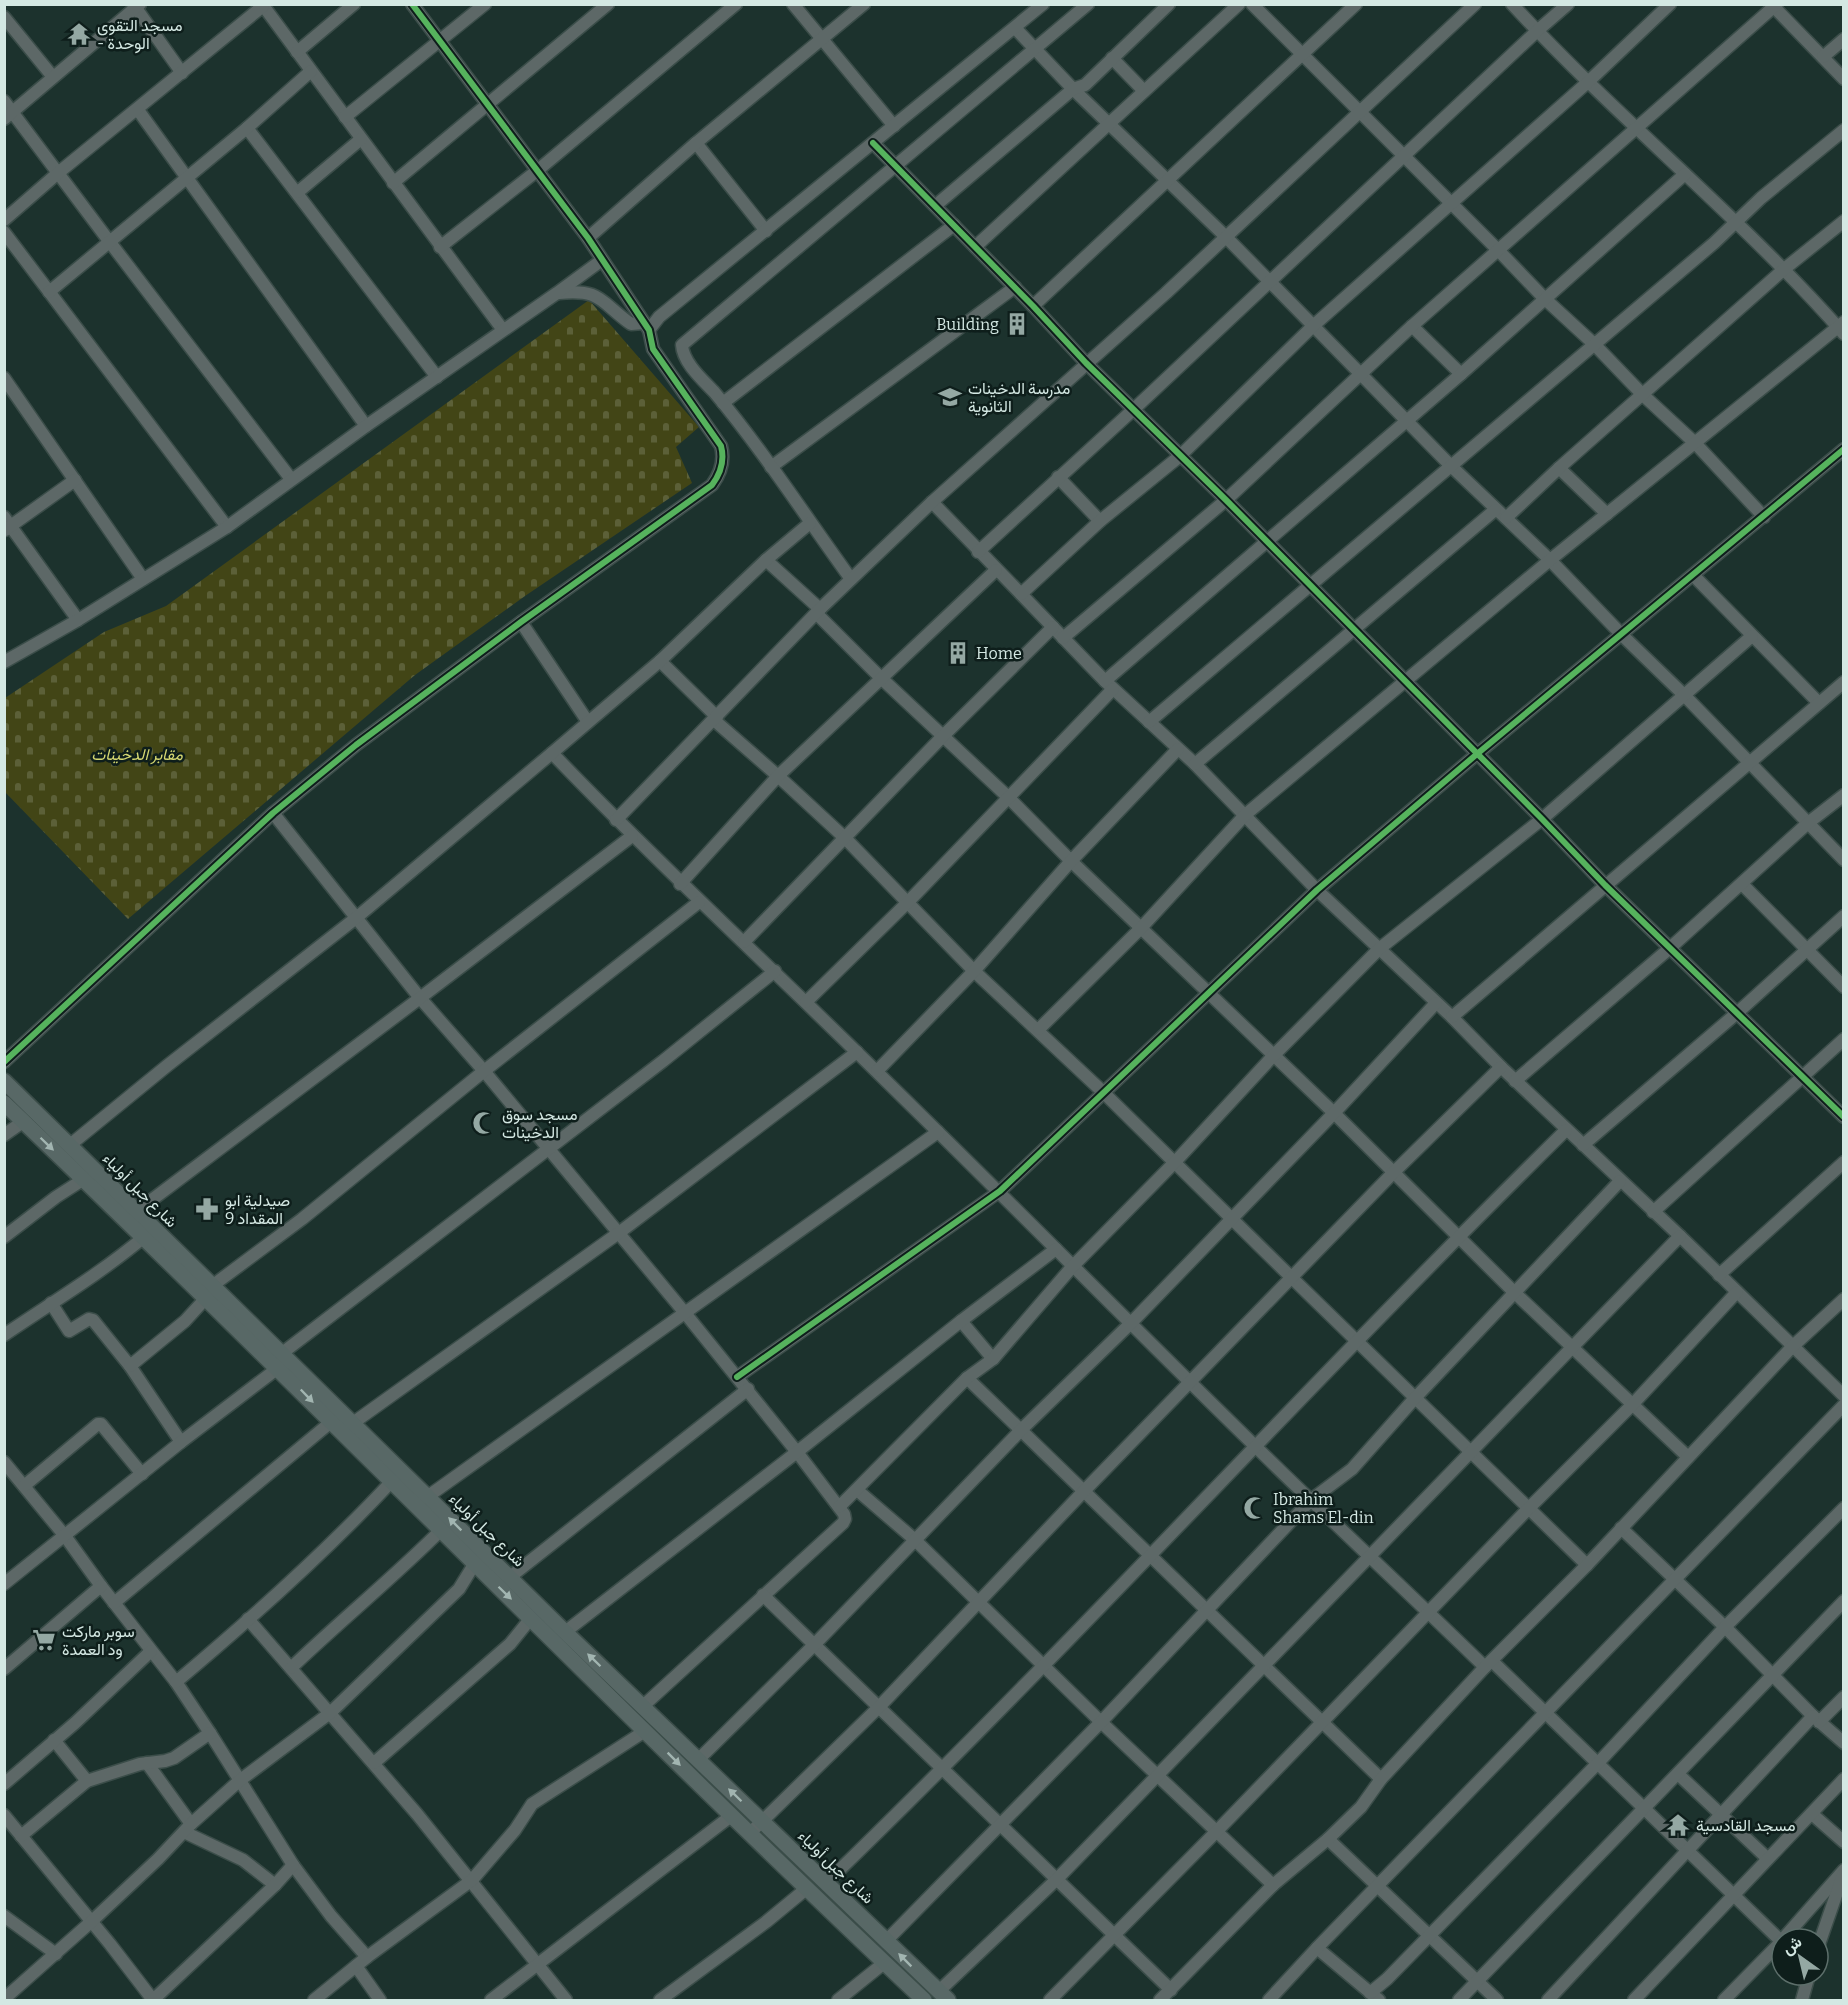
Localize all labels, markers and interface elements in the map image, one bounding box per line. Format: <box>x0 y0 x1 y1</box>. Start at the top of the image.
place label: مسجد التقوى - الوحدة <box>97 16 182 54</box>
temple icon: مسجد التقوى - الوحدة <box>66 21 92 47</box>
building icon: Building <box>1004 311 1030 337</box>
place label: Building <box>936 315 999 334</box>
place label: مدرسة الدخينات الثانوية <box>968 379 1070 417</box>
school or university icon: مدرسة الدخينات الثانوية <box>937 384 963 410</box>
building icon: Home <box>945 640 971 666</box>
place label: Home <box>976 644 1022 663</box>
park label: مقابر الدخينات <box>91 745 183 765</box>
place label: مسجد سوق الدخينات <box>502 1105 577 1142</box>
mosque icon: مسجد سوق الدخينات <box>471 1110 497 1136</box>
one-way arrow <box>39 1136 53 1150</box>
street label: شارع جبل أولياء <box>97 1149 181 1233</box>
place label: صيدلية ابو المقداد 9 <box>225 1191 290 1228</box>
pharmacy icon: صيدلية ابو المقداد 9 <box>194 1196 220 1222</box>
one-way arrow <box>300 1389 314 1404</box>
street label: شارع جبل أولياء <box>444 1489 529 1572</box>
place label: Ibrahim Shams El-din <box>1273 1490 1374 1527</box>
mosque icon: Ibrahim Shams El-din <box>1242 1495 1268 1521</box>
one-way arrow <box>449 1517 463 1531</box>
one-way arrow <box>498 1585 512 1599</box>
place label: سوبر ماركت ود العمدة <box>62 1622 135 1660</box>
supermarket icon: سوبر ماركت ود العمدة <box>31 1627 57 1653</box>
one-way arrow <box>588 1654 602 1668</box>
one-way arrow <box>666 1752 680 1766</box>
one-way arrow <box>728 1788 743 1802</box>
temple icon: مسجد القادسية <box>1665 1812 1691 1838</box>
place label: مسجد القادسية <box>1696 1816 1796 1835</box>
street label: شارع جبل أولياء <box>793 1826 878 1909</box>
north arrow <box>1770 1927 1830 1987</box>
text: ش <box>1779 1932 1805 1958</box>
one-way arrow <box>898 1953 913 1967</box>

